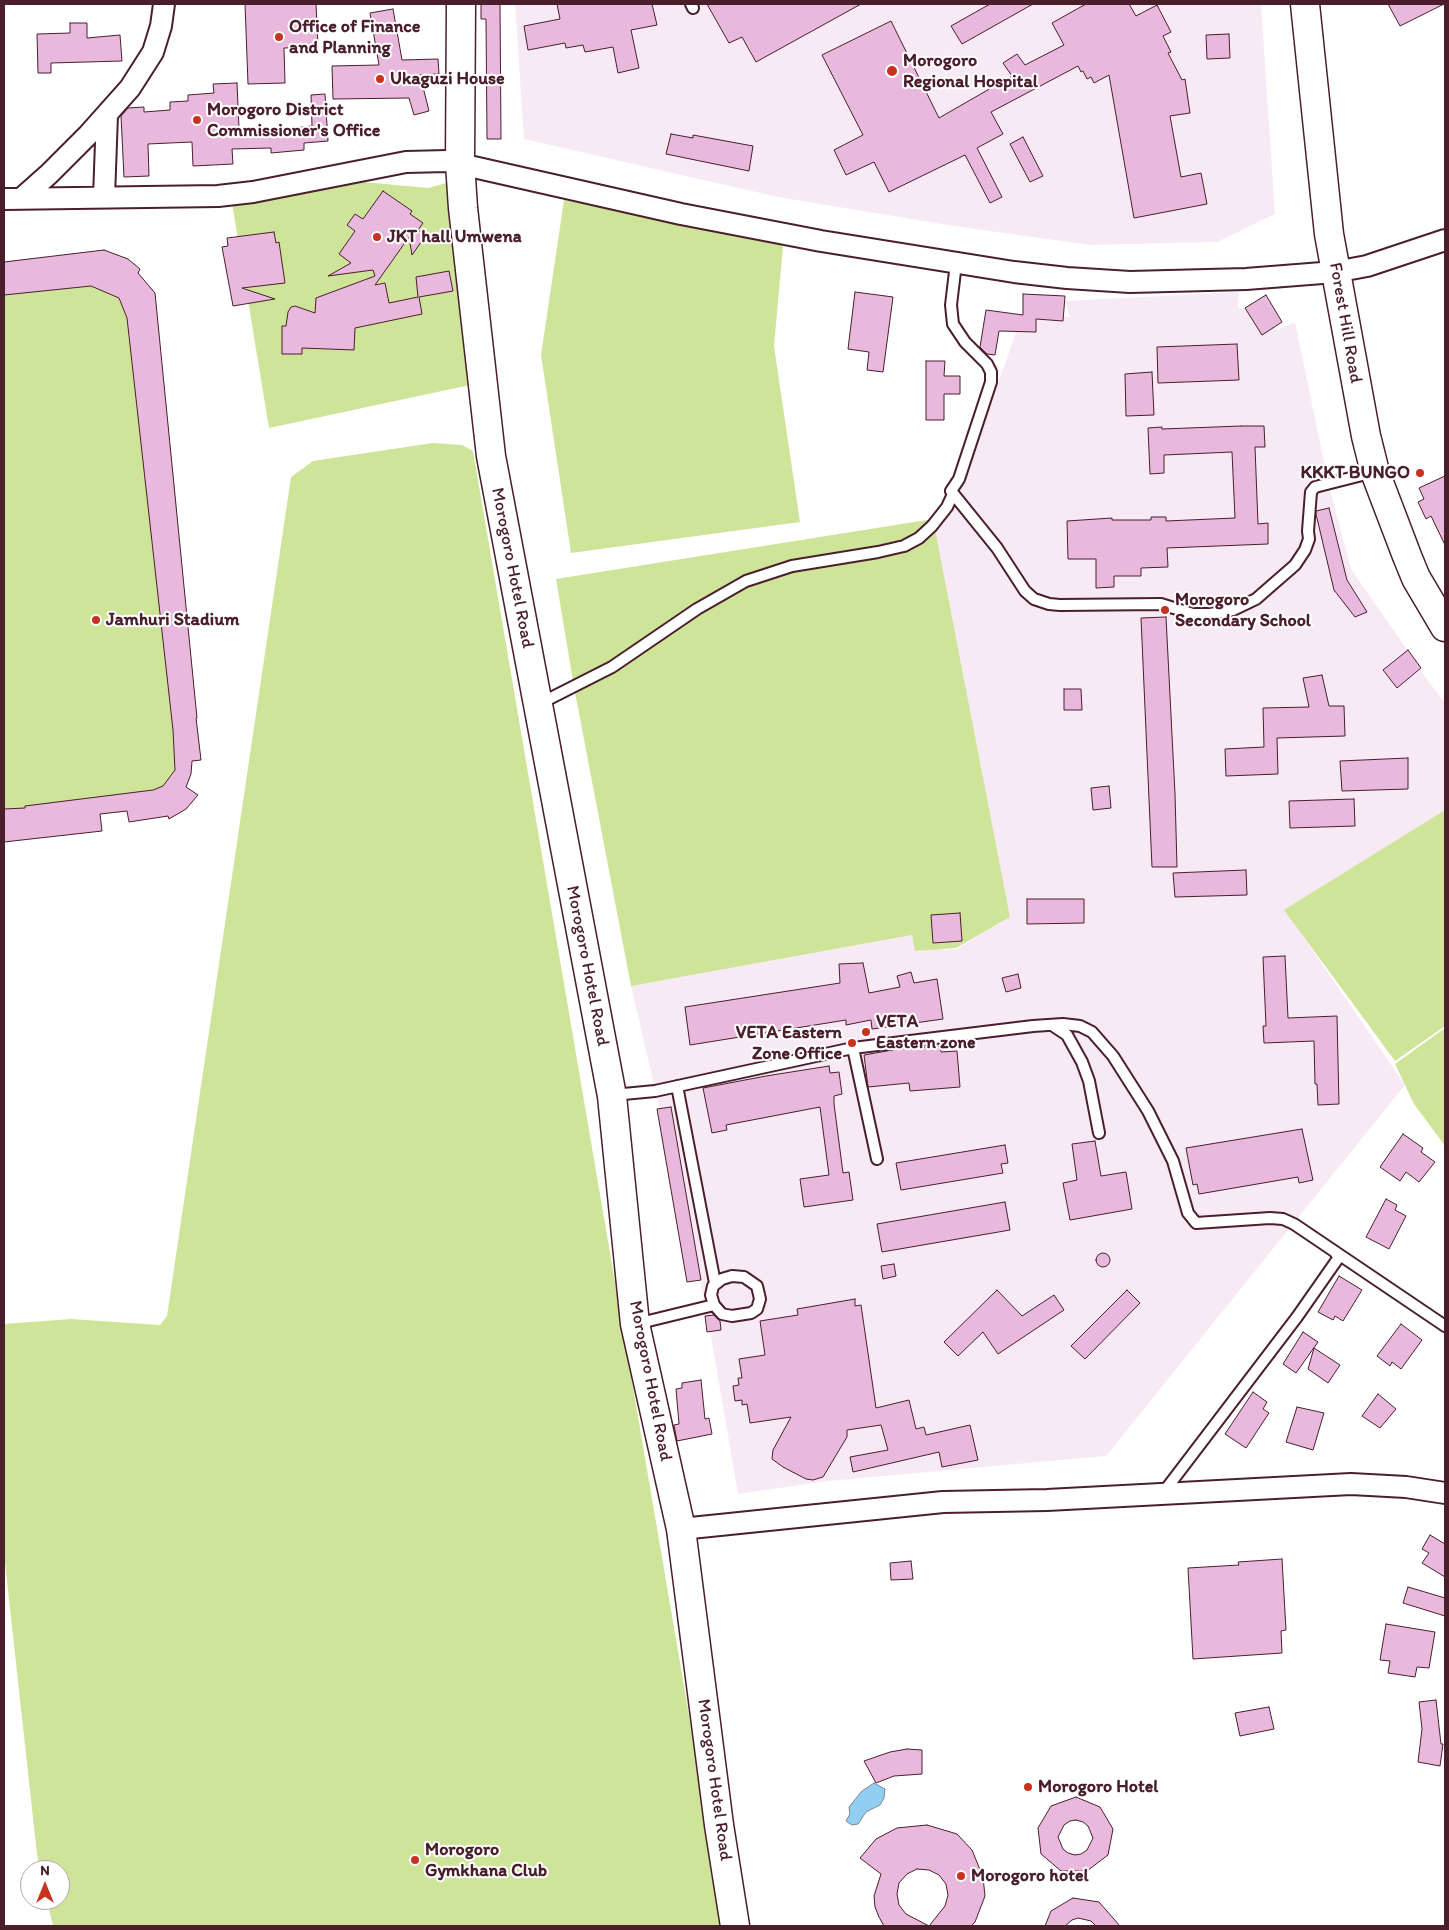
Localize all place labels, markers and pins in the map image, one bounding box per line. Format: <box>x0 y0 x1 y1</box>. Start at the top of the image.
place label: Office of Finance and Planning <box>289 16 420 58</box>
marker: Office of Finance and Planning <box>273 31 285 43</box>
place label: Morogoro Regional Hospital <box>903 50 1038 92</box>
marker: Morogoro Regional Hospital <box>885 64 899 78</box>
place label: Ukaguzi House <box>390 68 505 90</box>
marker: Ukaguzi House <box>374 73 386 85</box>
place label: Morogoro District Commissioner's Office <box>207 99 380 142</box>
marker: Morogoro District Commissioner's Office <box>191 114 203 126</box>
place label: JKT hall Umwena <box>387 226 522 248</box>
marker: JKT hall Umwena <box>371 231 383 243</box>
place label: KKKT BUNGO <box>1300 462 1410 484</box>
marker: KKKT BUNGO <box>1414 467 1426 479</box>
place label: Morogoro Secondary School <box>1175 589 1311 632</box>
marker: Morogoro Secondary School <box>1159 604 1171 616</box>
place label: Jamhuri Stadium <box>106 609 239 631</box>
marker: Jamhuri Stadium <box>90 614 102 626</box>
place label: VETA Eastern zone <box>876 1011 976 1054</box>
place label: VETA Eastern Zone Office <box>736 1022 842 1064</box>
marker: VETA Eastern zone <box>860 1026 872 1038</box>
marker: VETA Eastern Zone Office <box>846 1037 858 1049</box>
place label: Morogoro Hotel <box>1038 1776 1158 1798</box>
marker: Morogoro Hotel <box>1022 1781 1034 1793</box>
place label: Morogoro Gymkhana Club <box>425 1839 547 1882</box>
marker: Morogoro Gymkhana Club <box>409 1854 421 1866</box>
place label: Morogoro hotel <box>971 1865 1089 1887</box>
marker: Morogoro hotel <box>955 1870 967 1882</box>

